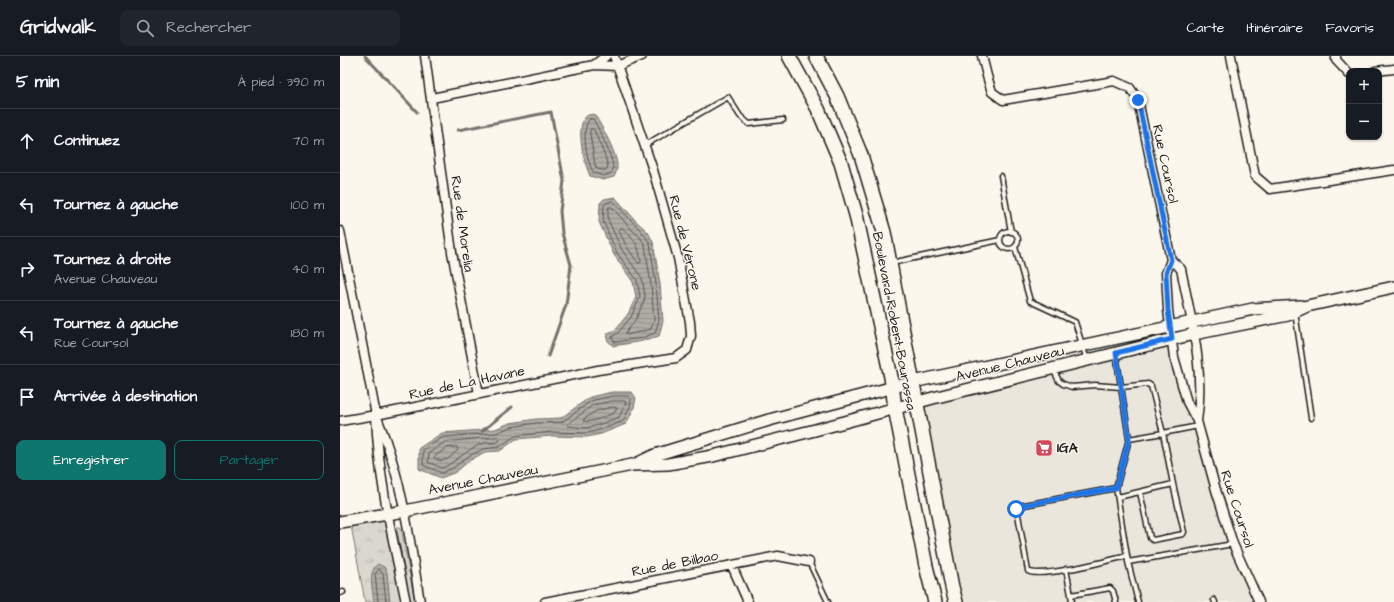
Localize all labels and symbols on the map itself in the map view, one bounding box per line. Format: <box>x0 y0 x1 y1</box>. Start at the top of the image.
route end <box>1129 91 1147 109</box>
street label: Rue Coursol <box>1147 123 1183 205</box>
street label: Rue de Morelia <box>445 175 479 273</box>
street label: Rue de Vérone <box>664 193 707 293</box>
street label: Boulevard Robert-Bourassa <box>867 230 921 412</box>
street label: Avenue Chauveau <box>954 341 1066 387</box>
street label: Rue de La Havane <box>407 361 527 405</box>
supermarket icon: IGA <box>1034 438 1054 458</box>
place label: IGA <box>1057 438 1079 458</box>
street label: Avenue Chauveau <box>426 460 540 500</box>
street label: Rue Coursol <box>1215 468 1259 550</box>
route start <box>1007 500 1025 518</box>
street label: Rue de Bilbao <box>630 546 720 582</box>

